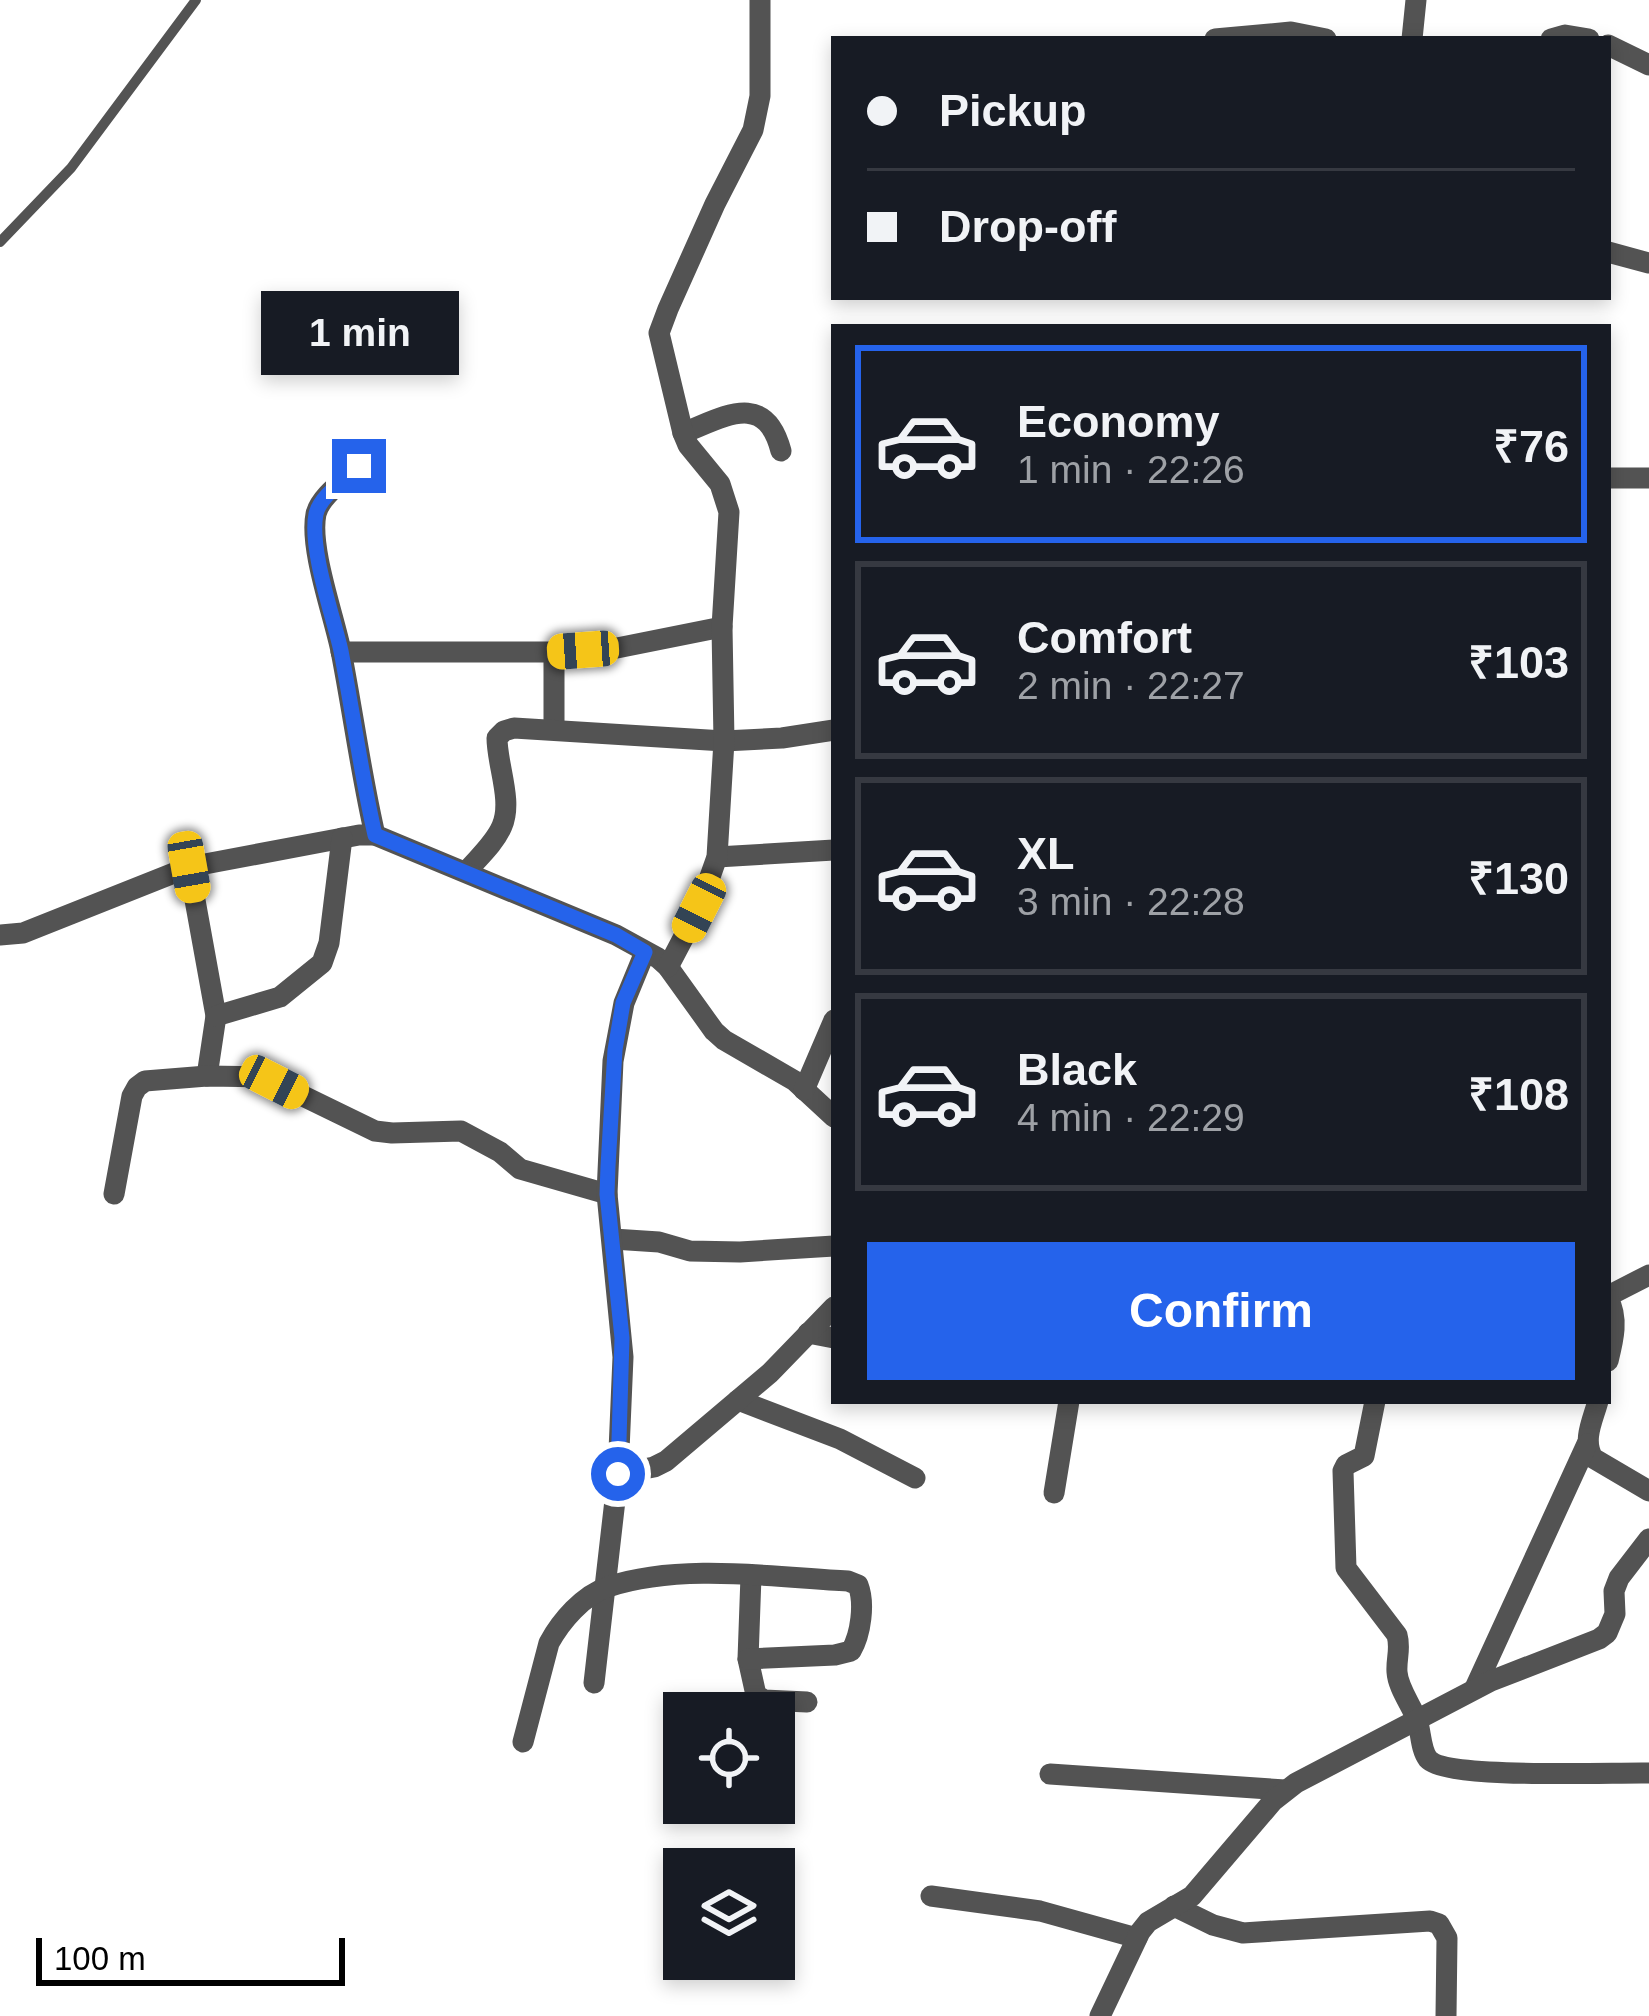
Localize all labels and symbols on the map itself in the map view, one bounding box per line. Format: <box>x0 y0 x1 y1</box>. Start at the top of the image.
callout: 1 min <box>260 292 458 376</box>
route end <box>332 439 386 493</box>
car <box>546 630 620 670</box>
car <box>165 828 213 906</box>
car <box>667 868 731 948</box>
car <box>234 1050 314 1114</box>
route start <box>591 1447 645 1501</box>
scale bar <box>36 1932 345 1985</box>

